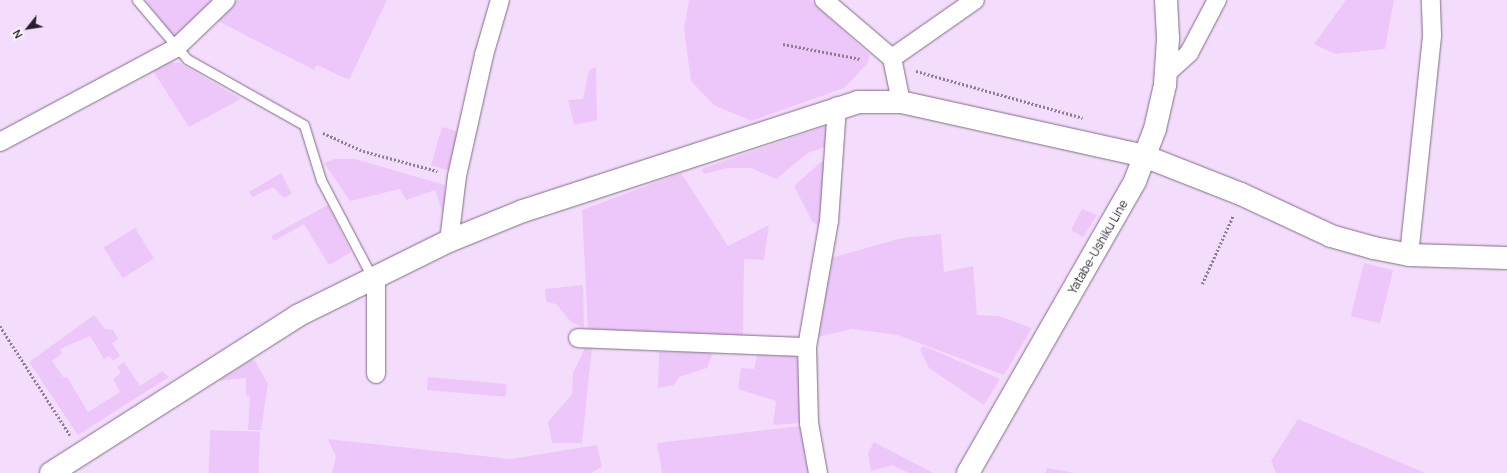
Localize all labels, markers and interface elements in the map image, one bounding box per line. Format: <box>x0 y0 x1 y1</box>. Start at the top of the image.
north arrow <box>8 8 48 48</box>
text: N <box>9 27 26 41</box>
street label: Yatabe-Ushiku Line <box>1065 197 1131 297</box>

